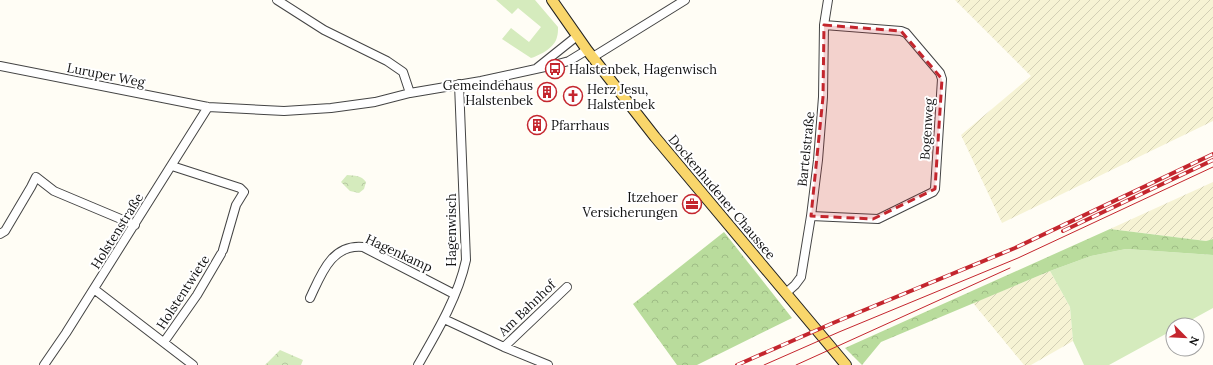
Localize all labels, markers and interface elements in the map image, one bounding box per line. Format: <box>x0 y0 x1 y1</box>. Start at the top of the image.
bus stop icon: Halstenbek, Hagenwisch <box>544 58 566 80</box>
street label: Luruper Weg <box>66 59 147 91</box>
place label: Halstenbek, Hagenwisch <box>569 61 717 78</box>
place label: Gemeindehaus Halstenbek <box>443 77 533 109</box>
building icon: Gemeindehaus Halstenbek <box>536 81 558 103</box>
place label: Herz Jesu, Halstenbek <box>587 81 655 113</box>
church icon: Herz Jesu, Halstenbek <box>562 85 584 107</box>
street label: Bogenweg <box>916 97 938 161</box>
street label: Bartelstraße <box>794 111 818 187</box>
building icon: Pfarrhaus <box>526 114 548 136</box>
place label: Pfarrhaus <box>551 117 609 134</box>
street label: Dockenhudener Chaussee <box>665 131 779 263</box>
place label: Itzehoer Versicherungen <box>582 189 678 221</box>
street label: Holstenstraße <box>87 190 147 272</box>
street label: Hagenwisch <box>443 193 460 267</box>
office icon: Itzehoer Versicherungen <box>681 193 703 215</box>
street label: Hagenkamp <box>363 230 435 276</box>
street label: Holstentwiete <box>153 252 213 332</box>
street label: Am Bahnhof <box>494 275 560 340</box>
north arrow <box>1165 317 1205 357</box>
text: N <box>1186 334 1202 348</box>

